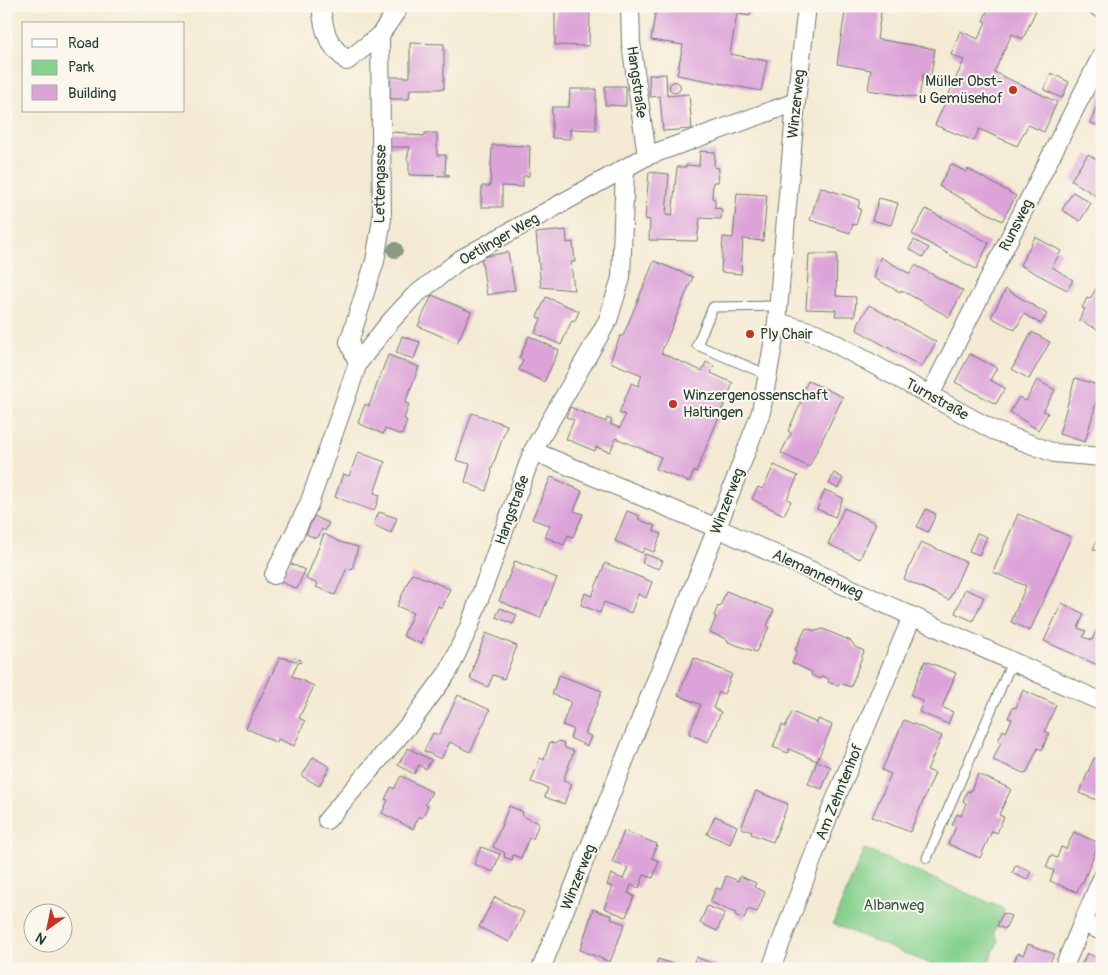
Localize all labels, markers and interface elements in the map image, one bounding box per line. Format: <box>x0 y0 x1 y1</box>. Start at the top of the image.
legend <box>22 22 185 112</box>
text: Road <box>68 34 99 53</box>
street label: Hangstraße <box>622 45 651 120</box>
text: Park <box>68 58 95 77</box>
street label: Winzerweg <box>783 69 810 140</box>
place label: Müller Obst- u Gemüsehof <box>919 72 1003 108</box>
text: Building <box>68 84 116 103</box>
marker: Müller Obst- u Gemüsehof <box>1007 84 1019 96</box>
street label: Lettengasse <box>370 144 391 224</box>
street label: Runsweg <box>995 196 1038 255</box>
street label: Oetlinger Weg <box>456 209 542 270</box>
place label: Ply Chair <box>760 325 813 344</box>
marker: Ply Chair <box>744 328 756 340</box>
street label: Turnstraße <box>902 374 972 425</box>
place label: Winzergenossenschaft Haltingen <box>683 386 829 422</box>
marker: Winzergenossenschaft Haltingen <box>667 398 679 410</box>
street label: Winzerweg <box>706 465 749 537</box>
street label: Hangstraße <box>491 472 534 548</box>
street label: Alemannenweg <box>769 545 866 604</box>
street label: Am Zehntenhof <box>812 741 867 843</box>
street label: Winzerweg <box>557 841 600 913</box>
park label: Albanweg <box>864 896 924 915</box>
north arrow <box>22 902 72 952</box>
text: N <box>33 929 50 948</box>

